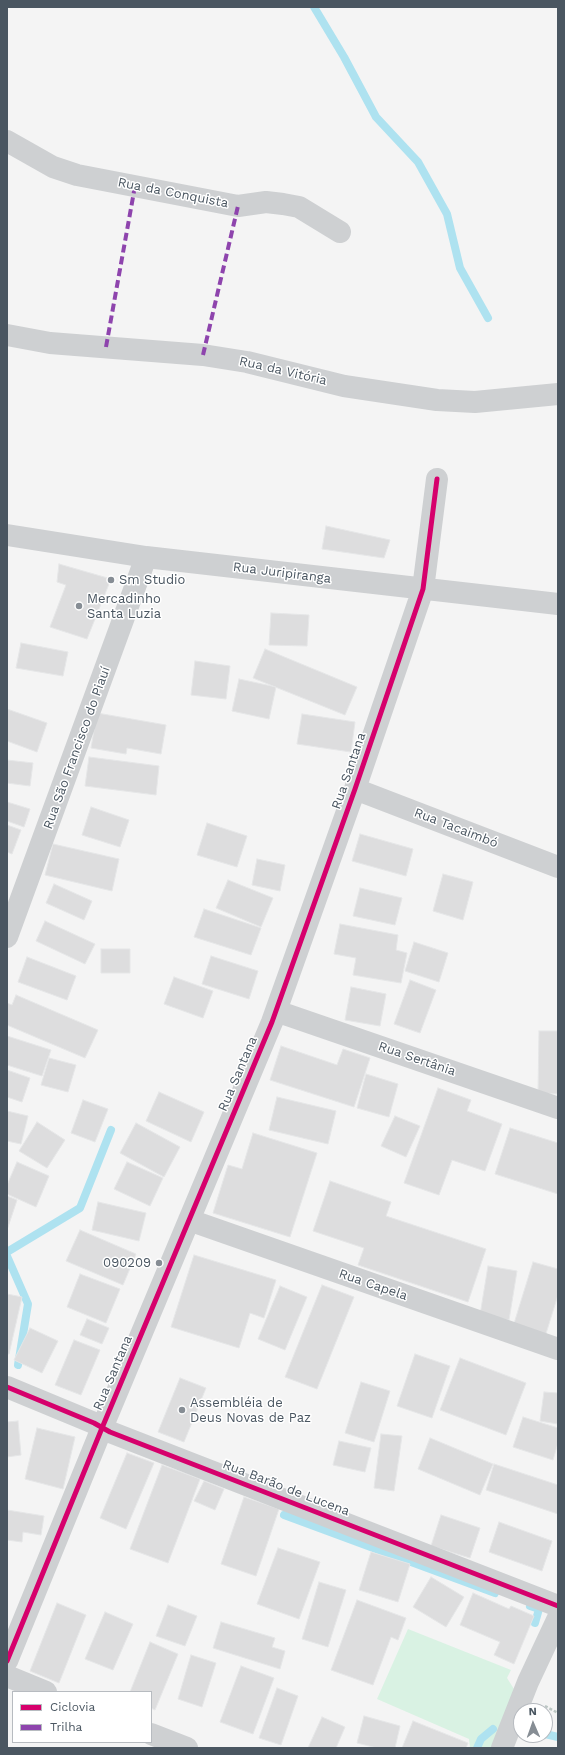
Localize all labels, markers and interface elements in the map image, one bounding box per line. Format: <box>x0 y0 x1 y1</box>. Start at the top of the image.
street label: Rua da Conquista <box>116 175 230 211</box>
street label: Rua da Vitória <box>238 353 328 389</box>
street label: Rua Juripiranga <box>232 559 332 587</box>
place label: Sm Studio <box>119 572 185 588</box>
marker: Sm Studio <box>106 575 116 585</box>
place label: Mercadinho Santa Luzia <box>87 591 161 622</box>
marker: Mercadinho Santa Luzia <box>74 601 84 611</box>
street label: Rua São Francisco do Piauí <box>40 665 114 831</box>
street label: Rua Santana <box>329 731 369 811</box>
street label: Rua Tacaimbó <box>412 805 500 851</box>
street label: Rua Santana <box>215 1034 261 1114</box>
street label: Rua Sertânia <box>376 1038 458 1080</box>
place label: 090209 <box>103 1255 151 1271</box>
marker: 090209 <box>154 1258 164 1268</box>
street label: Rua Capela <box>337 1266 409 1304</box>
street label: Rua Santana <box>90 1333 136 1413</box>
place label: Assembléia de Deus Novas de Paz <box>190 1395 311 1426</box>
marker: Assembléia de Deus Novas de Paz <box>177 1405 187 1415</box>
street label: Rua Barão de Lucena <box>220 1457 352 1519</box>
legend <box>12 1691 152 1743</box>
text: Ciclovia <box>50 1700 95 1714</box>
north arrow <box>513 1703 553 1743</box>
text: N <box>528 1705 537 1718</box>
text: Trilha <box>50 1720 82 1734</box>

